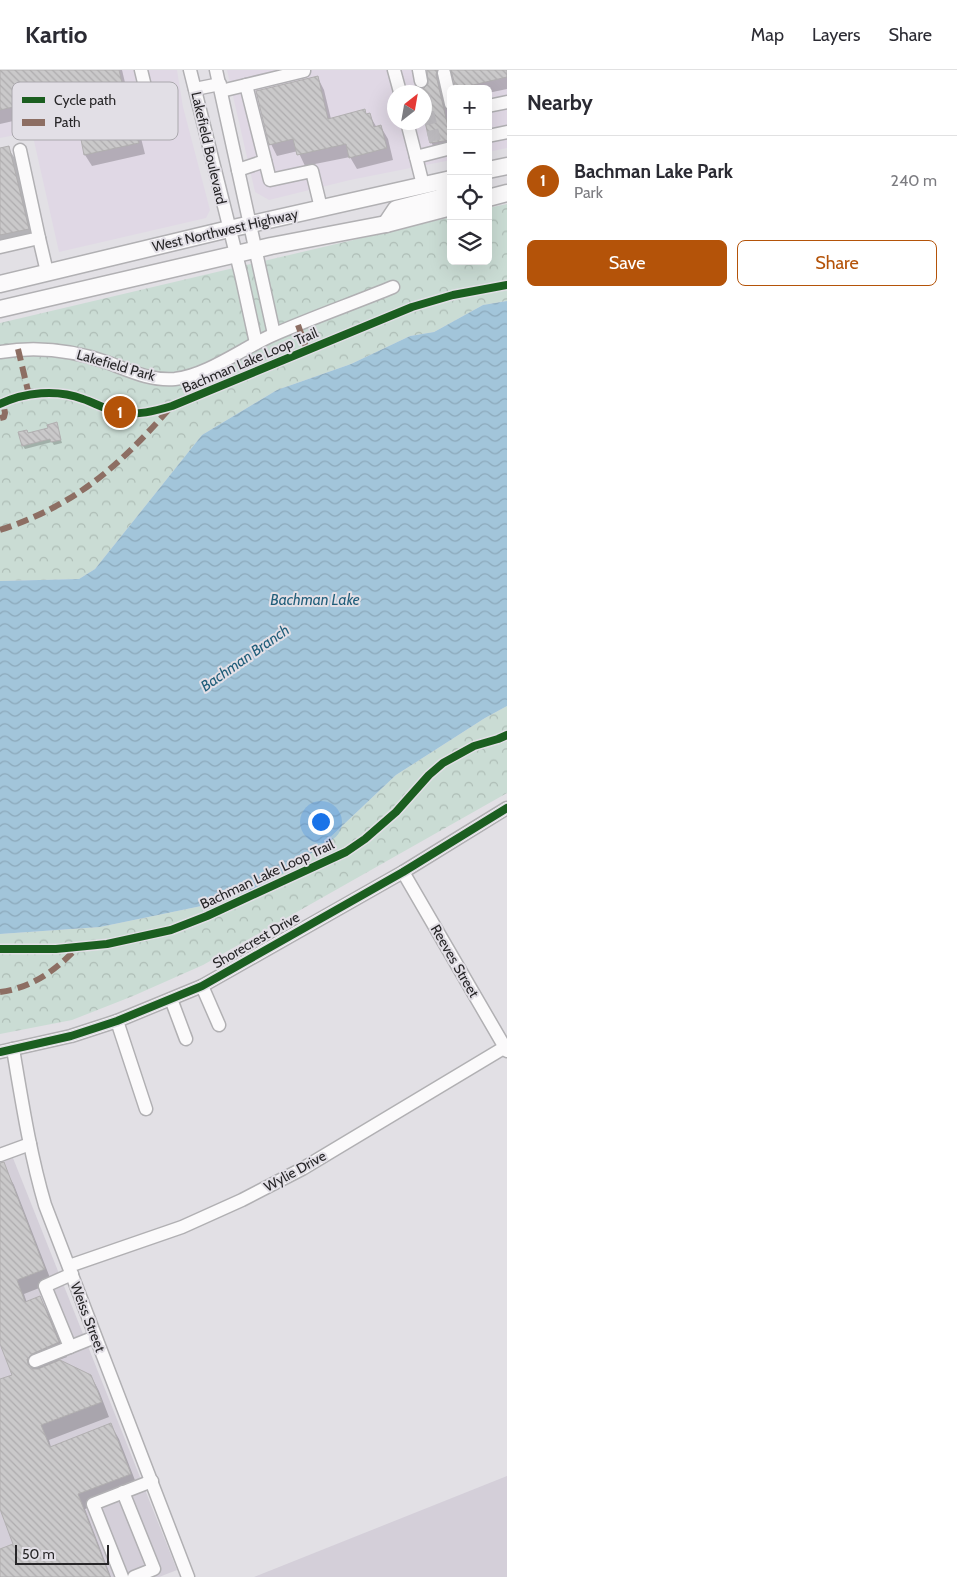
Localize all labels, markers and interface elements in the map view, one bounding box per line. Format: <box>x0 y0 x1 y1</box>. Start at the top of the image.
text: Kartio <box>25 20 88 49</box>
text: Map <box>751 24 784 46</box>
text: Layers <box>812 24 861 46</box>
text: Share <box>889 24 932 46</box>
legend <box>12 82 178 140</box>
north arrow <box>387 85 432 130</box>
map controls <box>447 85 492 265</box>
button: + <box>447 85 492 130</box>
street label: Lakefield Boulevard <box>187 90 231 206</box>
text: Nearby <box>527 90 593 115</box>
text: Cycle path <box>54 91 116 109</box>
text: Path <box>54 113 81 131</box>
button: − <box>447 130 492 175</box>
text: Bachman Lake Park <box>574 160 733 183</box>
text: 1 <box>540 171 546 190</box>
text: 240 m <box>891 171 937 190</box>
button: locate <box>447 175 492 220</box>
text: Park <box>574 183 603 202</box>
street label: West Northwest Highway <box>150 204 300 256</box>
button: layers <box>447 220 492 265</box>
button: Save <box>527 240 727 286</box>
button: Share <box>737 240 937 286</box>
street label: Bachman Lake Loop Trail <box>179 323 321 397</box>
street label: Lakefield Park <box>75 345 158 385</box>
pin: 1 <box>104 393 136 431</box>
water label: Bachman Lake <box>270 591 360 609</box>
water label: Bachman Branch <box>197 621 293 695</box>
your location <box>308 809 334 835</box>
street label: Bachman Lake Loop Trail <box>197 835 337 913</box>
street label: Shorecrest Drive <box>209 908 303 972</box>
street label: Reeves Street <box>427 921 483 1001</box>
street label: Wylie Drive <box>261 1147 329 1195</box>
street label: Weiss Street <box>66 1279 110 1355</box>
scale bar <box>15 1542 109 1565</box>
text: 50 m <box>22 1545 55 1563</box>

